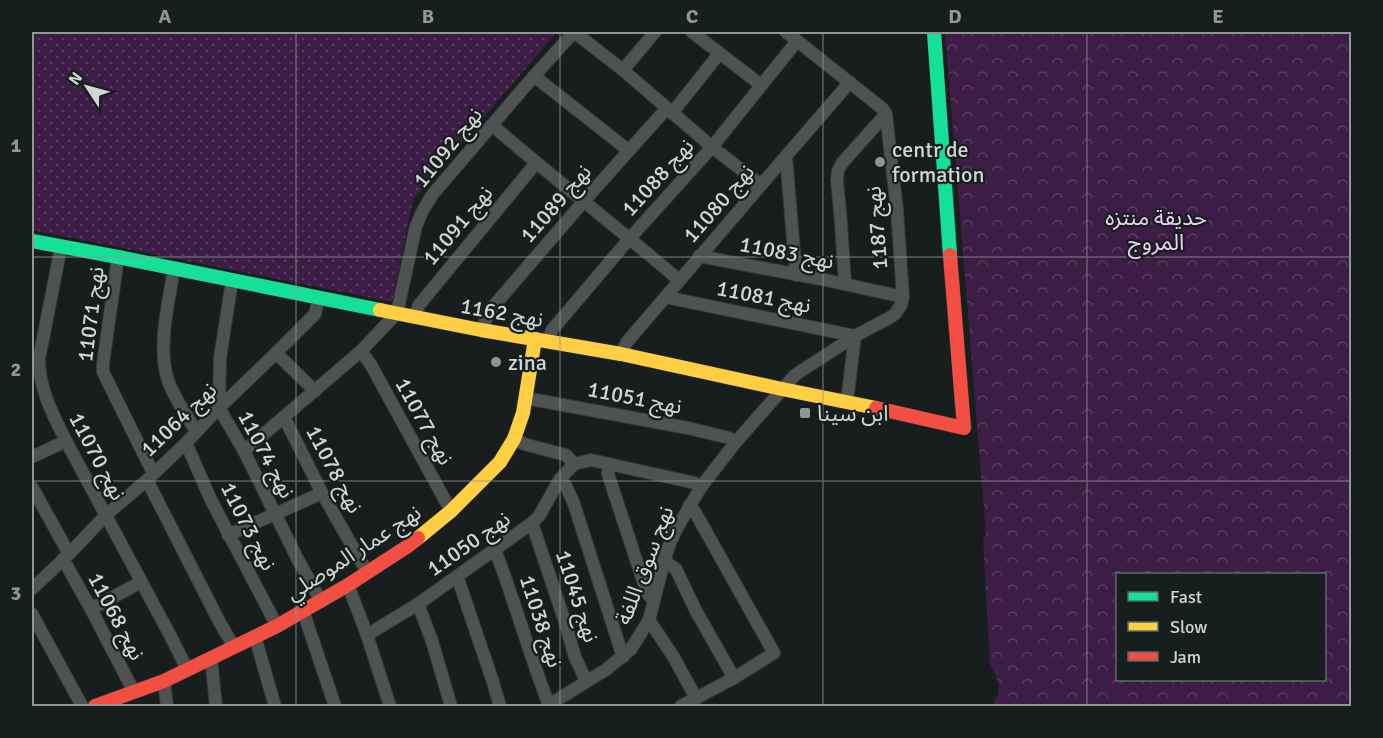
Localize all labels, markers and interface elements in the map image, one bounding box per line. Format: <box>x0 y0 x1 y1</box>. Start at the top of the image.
text: A <box>159 4 172 29</box>
text: B <box>422 4 434 29</box>
text: C <box>686 4 698 29</box>
text: D <box>948 4 962 29</box>
text: E <box>1212 4 1224 29</box>
north arrow <box>57 57 117 117</box>
text: N <box>64 68 87 89</box>
street label: نهج 11092 <box>407 102 490 195</box>
text: 1 <box>11 133 22 158</box>
street label: نهج 11088 <box>615 133 702 224</box>
place label: centr de formation <box>892 136 984 188</box>
marker: centr de formation <box>873 155 887 169</box>
street label: نهج 11089 <box>514 158 599 250</box>
street label: نهج 11080 <box>677 158 762 250</box>
street label: نهج 11091 <box>416 180 501 273</box>
street label: نهج 1187 <box>859 185 897 271</box>
park label: حديقة منتزه المروج <box>1105 204 1207 259</box>
street label: نهج 11083 <box>737 230 836 278</box>
street label: نهج 11071 <box>71 265 113 364</box>
street label: نهج 11081 <box>714 274 813 322</box>
street label: نهج 1162 <box>458 292 545 336</box>
place label: zina <box>508 349 547 376</box>
marker: zina <box>489 355 503 369</box>
text: 2 <box>11 357 21 382</box>
street label: نهج 11077 <box>387 373 460 471</box>
street label: نهج 11051 <box>585 375 684 423</box>
street label: نهج 11064 <box>135 376 224 464</box>
place label: ابن سينا <box>817 400 888 427</box>
street label: نهج 11074 <box>230 406 301 504</box>
marker: ابن سينا <box>798 406 812 420</box>
street label: نهج 11070 <box>61 408 132 506</box>
street label: نهج 11078 <box>298 421 369 519</box>
street label: نهج 11073 <box>212 478 282 576</box>
street label: نهج عمار الموصلي <box>280 499 428 609</box>
street label: نهج سوق اللفة <box>609 502 682 629</box>
street label: نهج 11050 <box>421 505 517 584</box>
street label: نهج 11045 <box>547 547 605 647</box>
street label: نهج 11068 <box>80 568 151 666</box>
street label: نهج 11038 <box>511 572 569 672</box>
legend <box>1116 573 1326 681</box>
text: 3 <box>11 581 21 606</box>
text: Fast <box>1170 586 1202 608</box>
text: Slow <box>1170 616 1207 638</box>
text: Jam <box>1170 646 1201 668</box>

